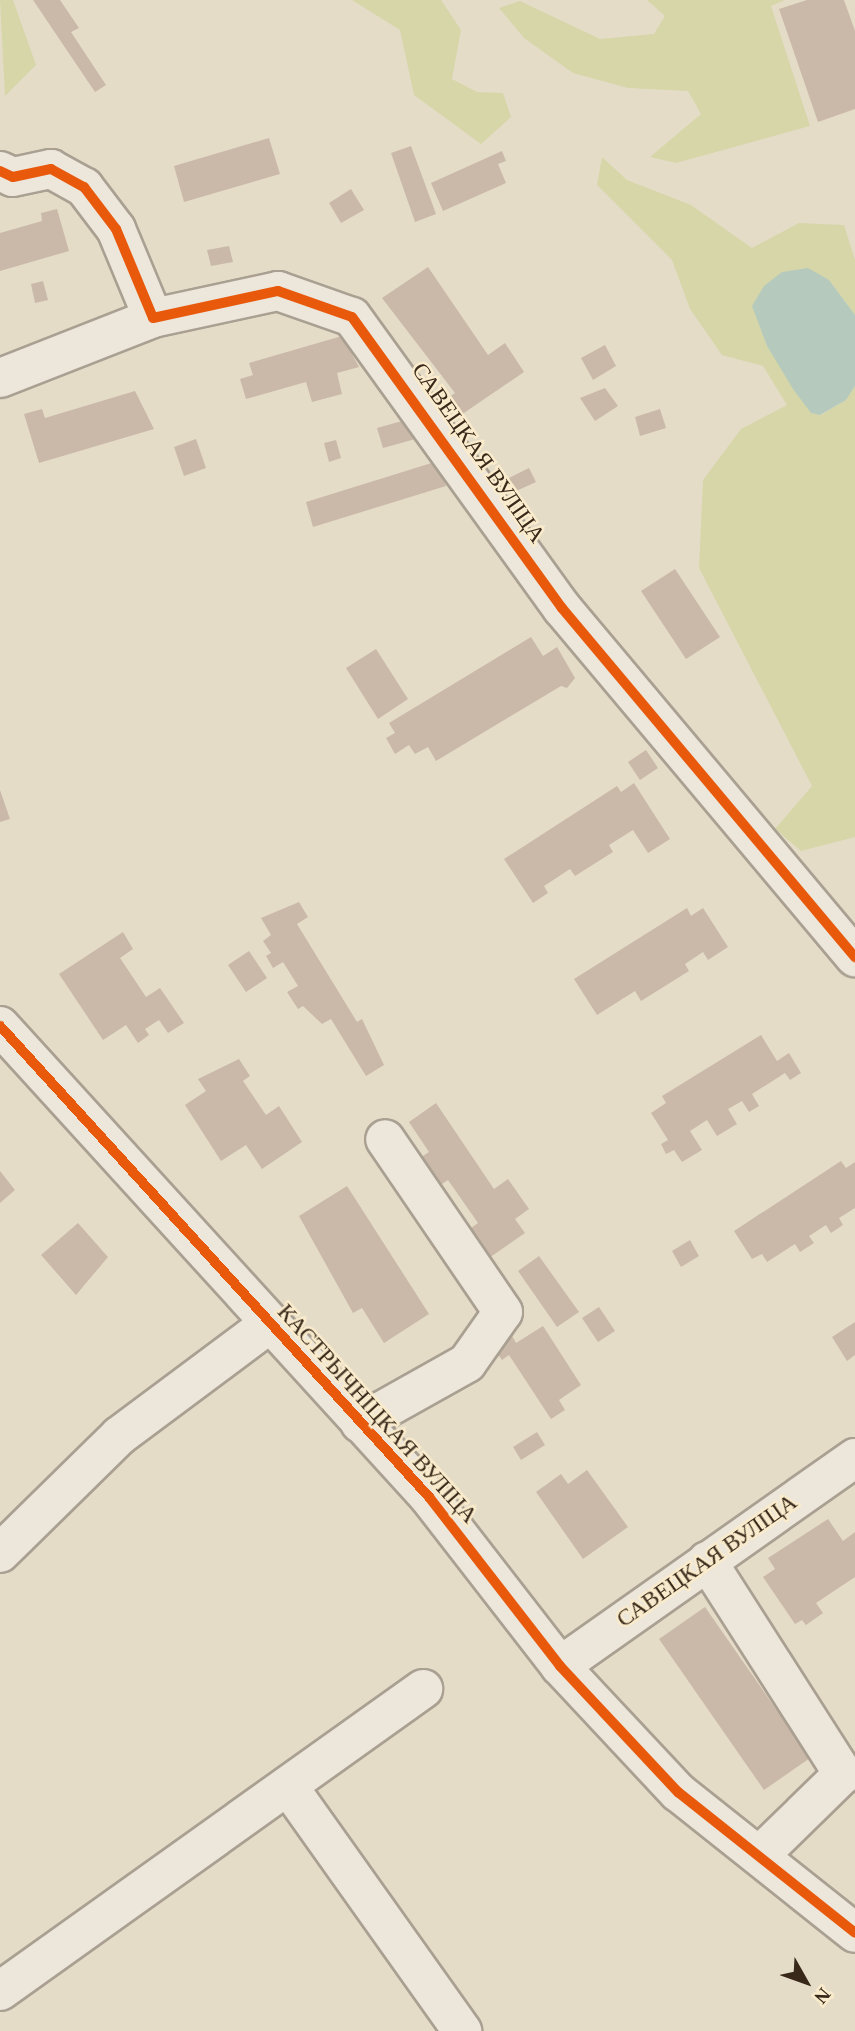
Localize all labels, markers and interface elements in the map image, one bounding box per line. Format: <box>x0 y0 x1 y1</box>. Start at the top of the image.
street label: САВЕЦКАЯ ВУЛІЦА <box>405 358 551 548</box>
street label: КАСТРЫЧНІЦКАЯ ВУЛІЦА <box>271 1299 483 1529</box>
street label: САВЕЦКАЯ ВУЛІЦА <box>612 1488 802 1634</box>
north arrow <box>771 1947 841 2017</box>
text: N <box>810 1984 835 2008</box>

